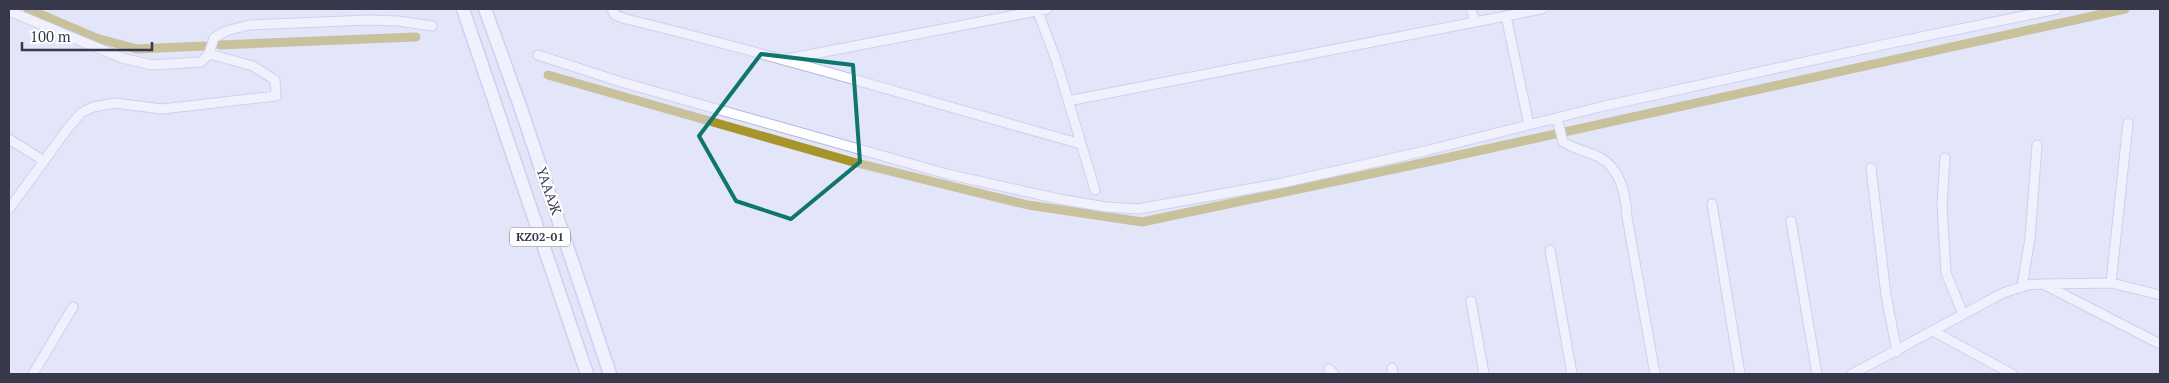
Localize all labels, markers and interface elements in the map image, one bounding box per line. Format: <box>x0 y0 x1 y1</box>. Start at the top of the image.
scale bar <box>22 20 152 52</box>
text: 100 m <box>30 26 71 46</box>
street label: ҮАААЖ <box>532 164 567 218</box>
road number: KZ02-01 <box>510 228 570 246</box>

